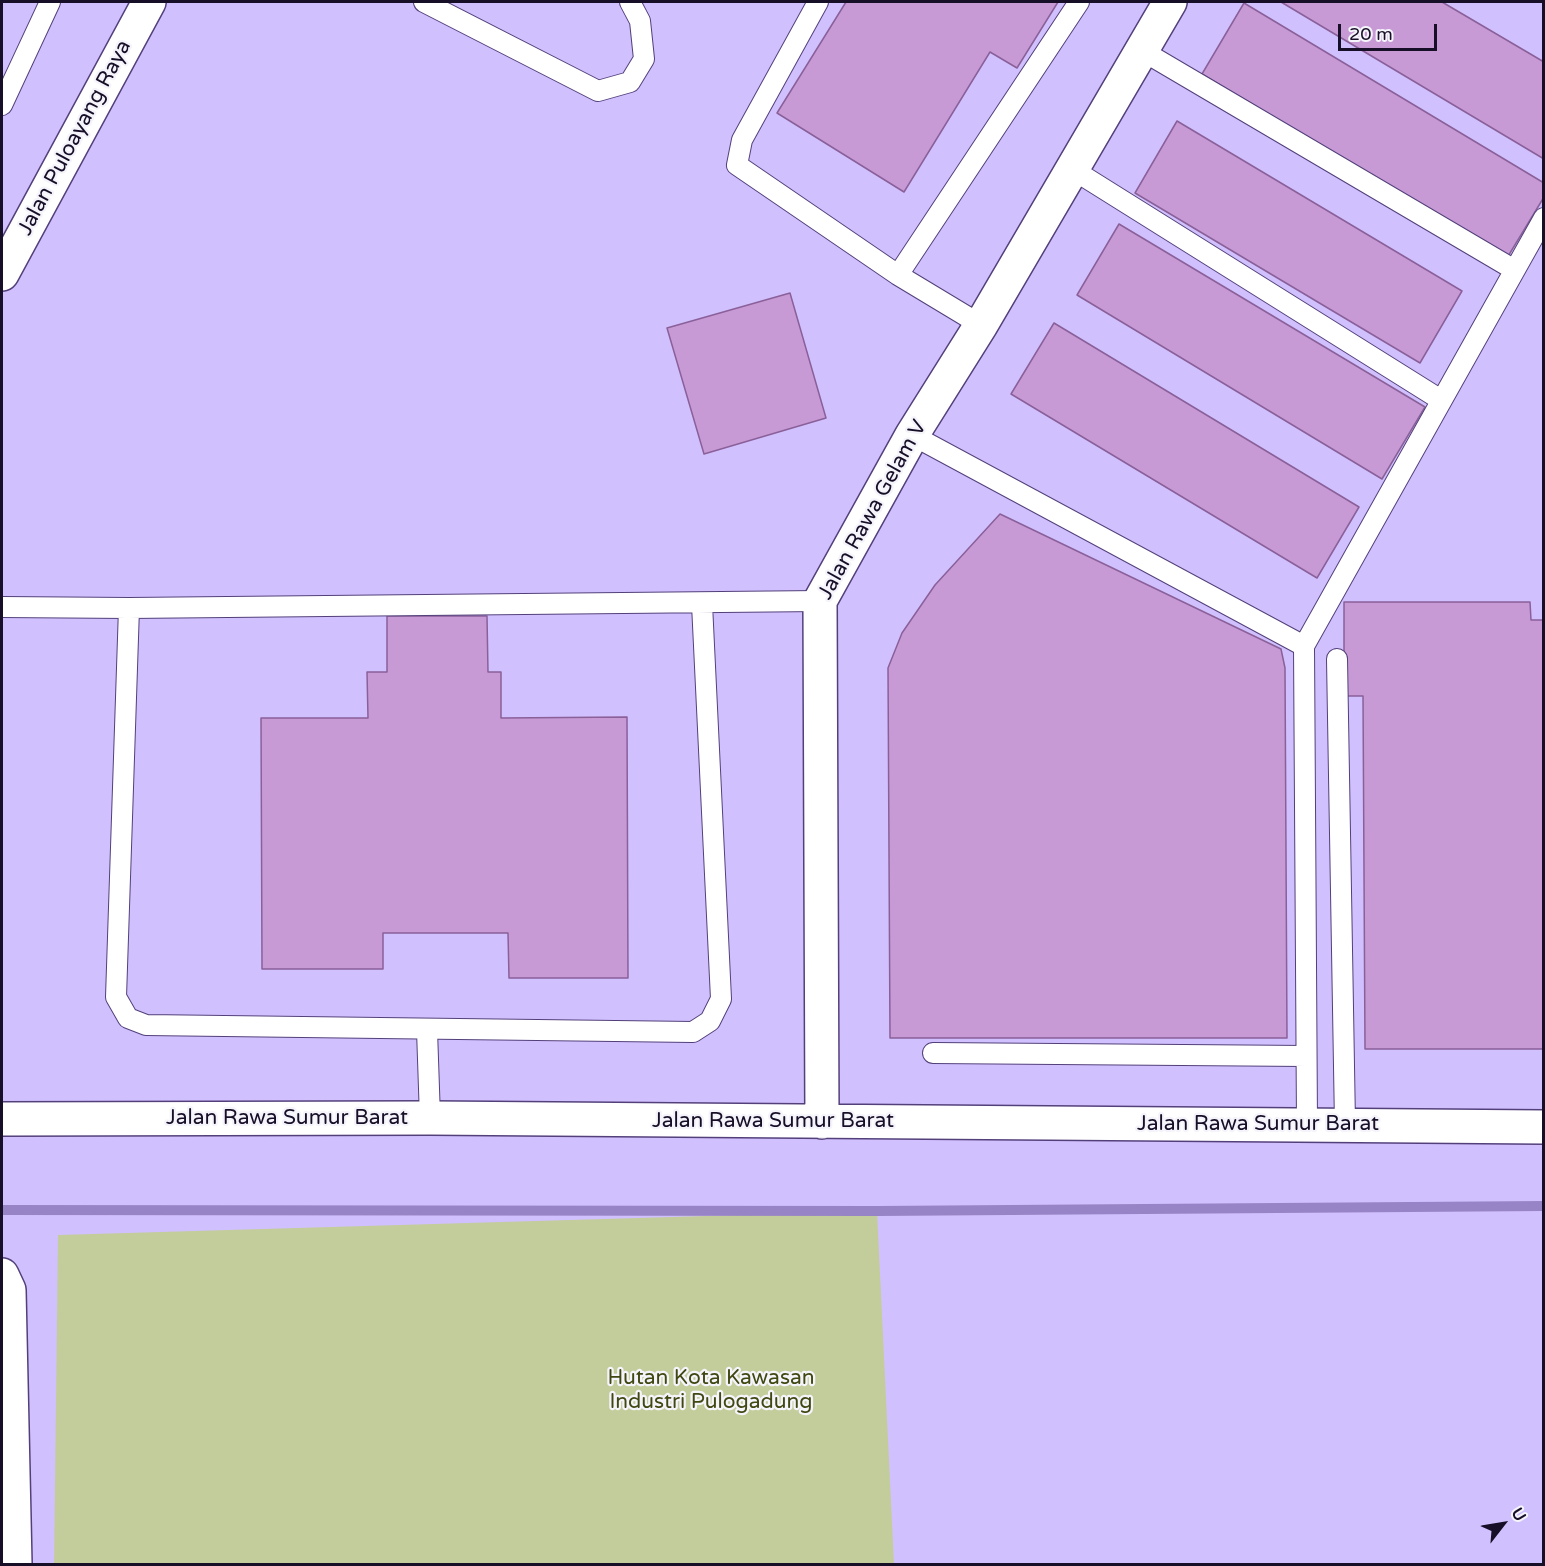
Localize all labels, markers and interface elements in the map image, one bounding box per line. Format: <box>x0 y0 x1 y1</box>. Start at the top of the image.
scale bar <box>1341 12 1440 50</box>
text: 20 m <box>1349 23 1393 45</box>
street label: Jalan Puloayang Raya <box>13 36 137 240</box>
street label: Jalan Rawa Gelam V <box>813 416 933 604</box>
street label: Jalan Rawa Sumur Barat <box>166 1105 408 1131</box>
street label: Jalan Rawa Sumur Barat <box>652 1108 894 1134</box>
street label: Jalan Rawa Sumur Barat <box>1137 1111 1379 1137</box>
park label: Hutan Kota Kawasan Industri Pulogadung <box>607 1365 815 1415</box>
north arrow <box>1473 1494 1533 1554</box>
text: U <box>1507 1504 1530 1525</box>

